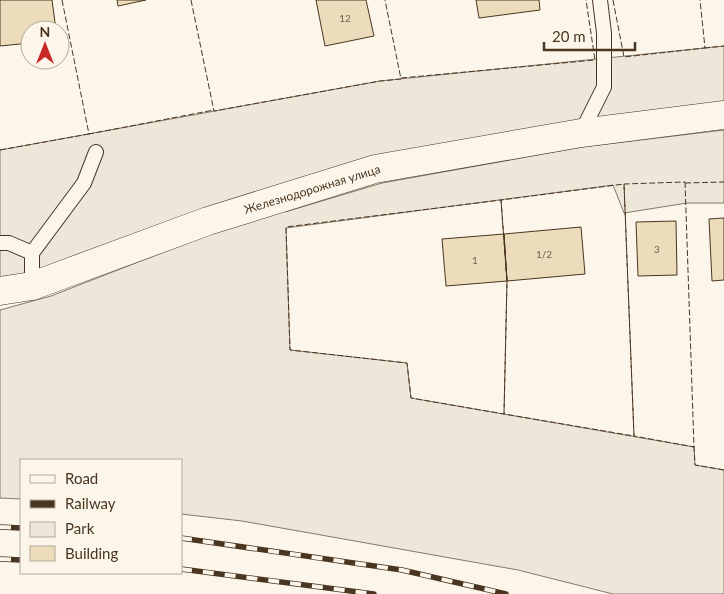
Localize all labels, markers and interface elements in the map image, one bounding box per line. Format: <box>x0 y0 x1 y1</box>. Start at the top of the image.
house number: 12 <box>339 12 351 24</box>
north arrow <box>20 20 70 70</box>
scale bar <box>544 20 635 52</box>
text: N <box>40 23 50 40</box>
text: 20 m <box>552 27 586 45</box>
street label: Железнодорожная улица <box>242 161 382 217</box>
house number: 3 <box>654 243 660 255</box>
house number: 1/2 <box>536 248 552 260</box>
house number: 1 <box>472 254 478 266</box>
legend <box>20 459 182 574</box>
text: Road <box>65 469 98 487</box>
text: Railway <box>65 494 116 512</box>
text: Park <box>65 519 95 537</box>
text: Building <box>65 544 118 562</box>

